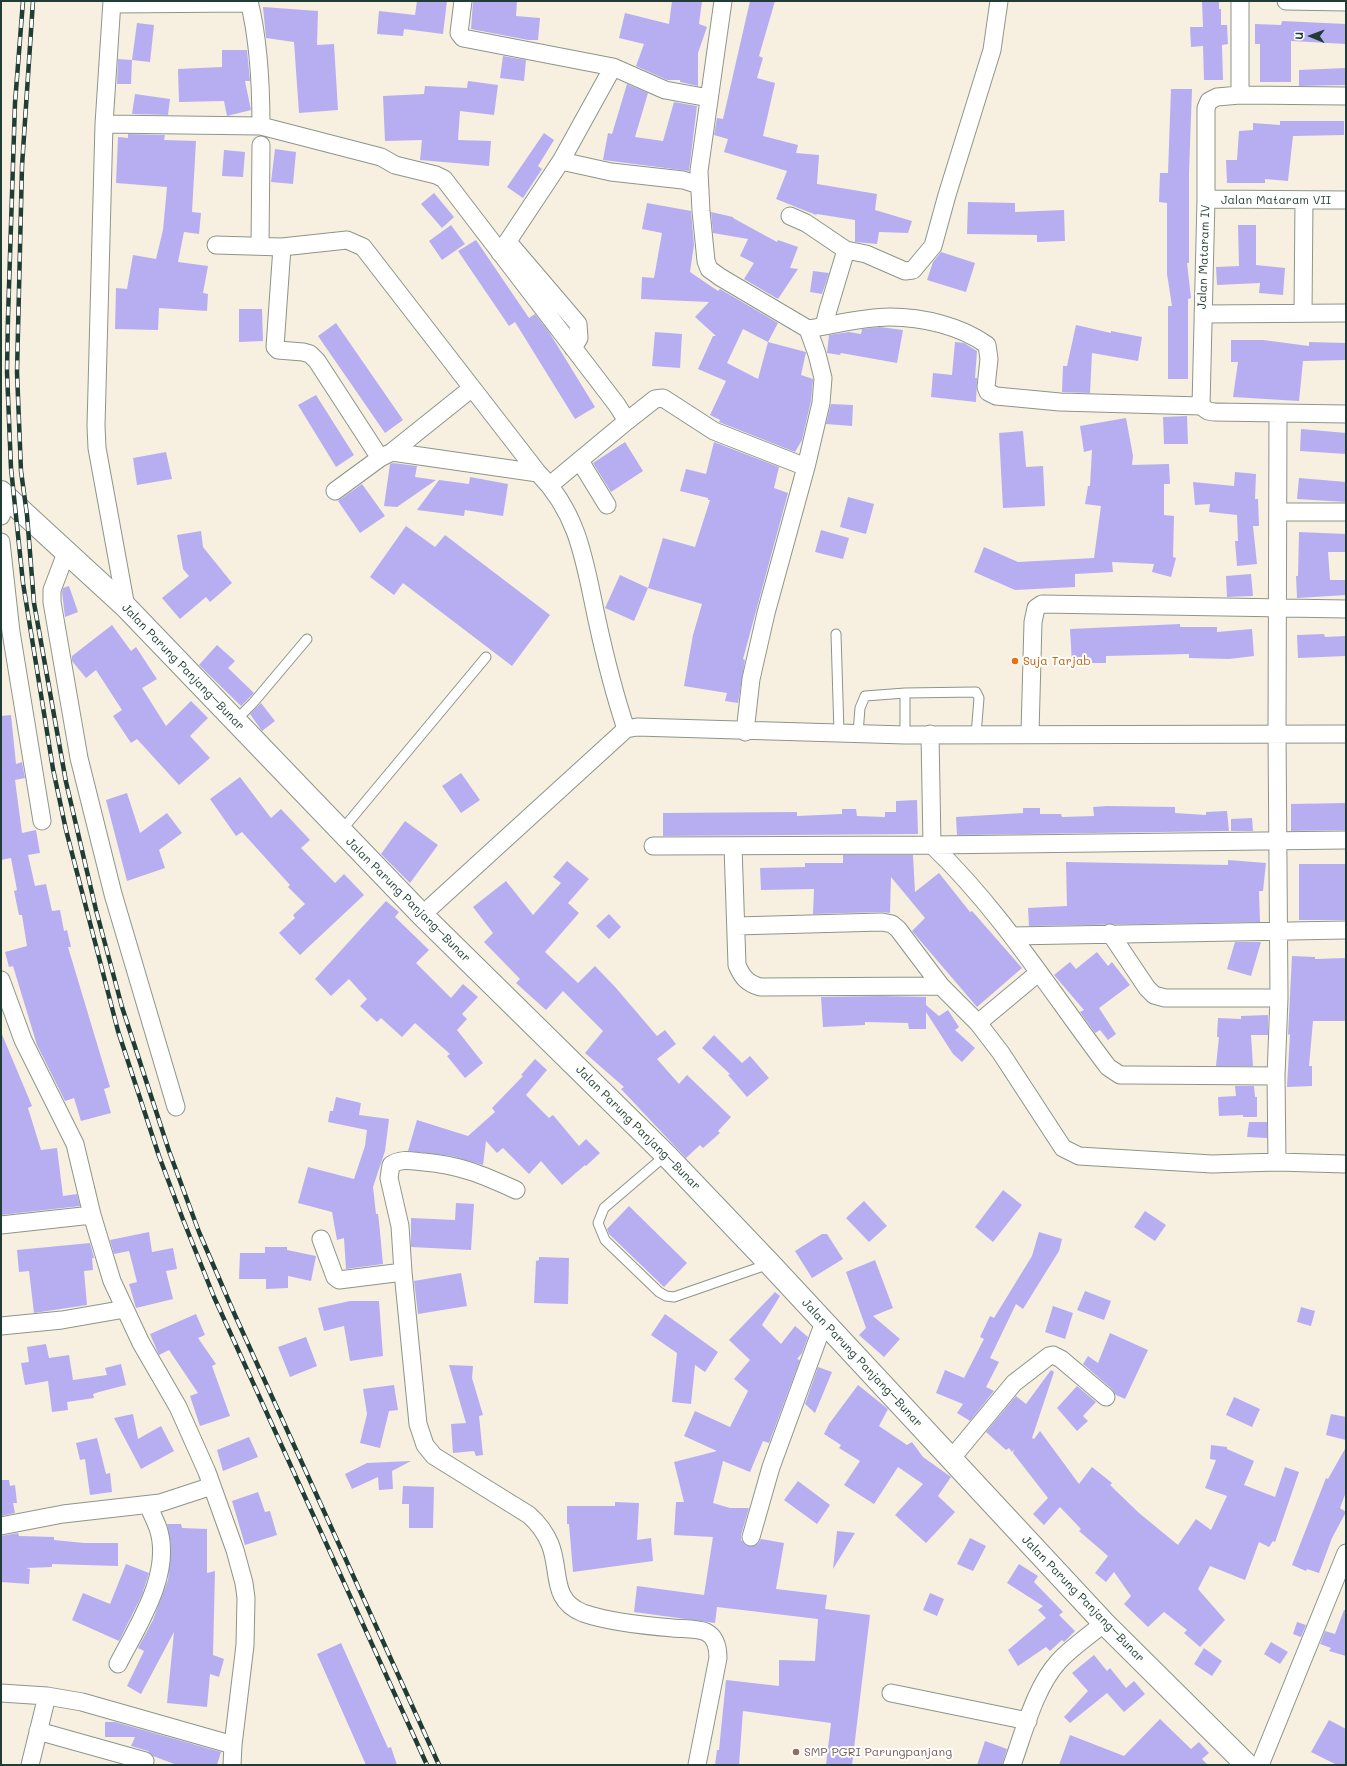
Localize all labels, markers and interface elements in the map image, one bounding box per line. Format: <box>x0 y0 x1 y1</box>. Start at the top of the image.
north arrow <box>1291 16 1331 56</box>
text: U <box>1291 32 1306 40</box>
street label: Jalan Mataram VII <box>1221 193 1331 207</box>
street label: Jalan Mataram IV <box>1195 204 1213 310</box>
street label: Jalan Parung Panjang–Bunar <box>119 601 247 733</box>
place label: Suja Tarjab <box>1023 654 1091 668</box>
marker: Suja Tarjab <box>1010 656 1020 666</box>
street label: Jalan Parung Panjang–Bunar <box>343 835 473 965</box>
street label: Jalan Parung Panjang–Bunar <box>573 1063 703 1193</box>
street label: Jalan Parung Panjang–Bunar <box>799 1296 925 1430</box>
street label: Jalan Parung Panjang–Bunar <box>1019 1533 1147 1665</box>
place label: SMP PGRI Parungpanjang <box>804 1745 952 1759</box>
marker: SMP PGRI Parungpanjang <box>791 1747 801 1757</box>

